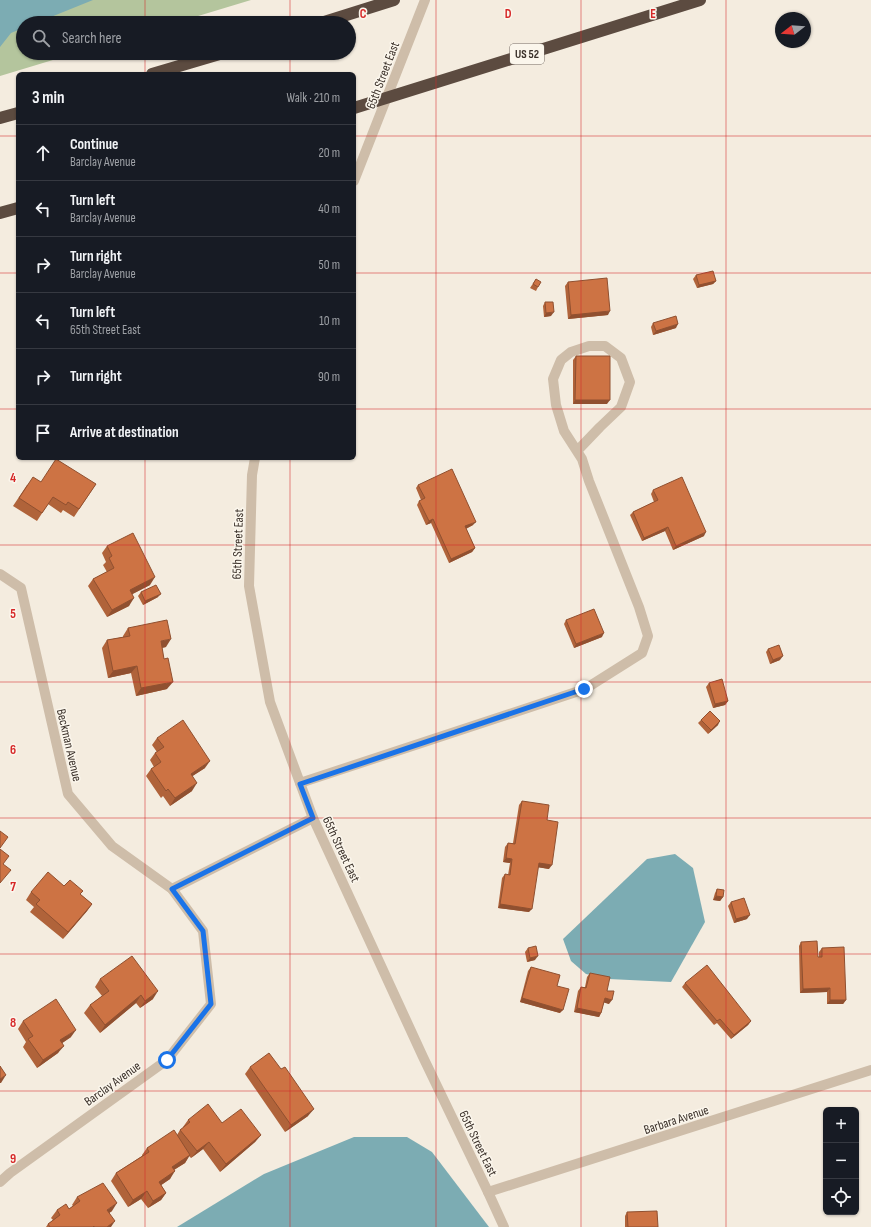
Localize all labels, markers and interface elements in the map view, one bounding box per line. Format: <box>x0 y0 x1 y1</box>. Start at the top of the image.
text: C <box>360 6 367 22</box>
text: D <box>505 6 512 22</box>
text: E <box>650 6 656 22</box>
north arrow <box>775 12 811 48</box>
search box <box>16 16 356 60</box>
icon: search <box>30 27 52 49</box>
text: Search here <box>62 29 122 48</box>
street label: 65th Street East <box>363 39 403 111</box>
road number: US 52 <box>510 44 544 64</box>
text: 3 min <box>32 88 65 108</box>
text: Walk · 210 m <box>287 90 340 106</box>
text: Continue <box>70 135 119 154</box>
icon: ahead <box>32 142 54 164</box>
text: 20 m <box>318 145 340 161</box>
text: Barclay Avenue <box>70 154 136 170</box>
text: Turn left <box>70 191 115 210</box>
icon: left <box>32 198 54 220</box>
text: 40 m <box>318 201 340 217</box>
text: Barclay Avenue <box>70 210 136 226</box>
text: Turn right <box>70 247 122 266</box>
icon: right <box>32 254 54 276</box>
text: 50 m <box>319 257 340 273</box>
text: Barclay Avenue <box>70 266 136 282</box>
text: Turn left <box>70 303 115 322</box>
icon: left <box>32 310 54 332</box>
text: 10 m <box>319 313 340 329</box>
text: 65th Street East <box>70 322 141 338</box>
icon: right <box>32 366 54 388</box>
text: Turn right <box>70 367 122 386</box>
text: 90 m <box>318 369 340 385</box>
icon: arrive <box>32 422 54 444</box>
text: Arrive at destination <box>70 423 179 442</box>
text: 4 <box>10 470 16 486</box>
street label: 65th Street East <box>229 508 247 580</box>
text: 5 <box>10 606 16 622</box>
route end <box>575 680 593 698</box>
street label: Beckman Avenue <box>53 707 85 783</box>
text: 6 <box>10 742 16 758</box>
street label: 65th Street East <box>319 814 363 885</box>
text: 7 <box>10 879 16 895</box>
text: 8 <box>10 1015 16 1031</box>
route start <box>158 1051 176 1069</box>
street label: Barclay Avenue <box>81 1058 144 1110</box>
street label: Barbara Avenue <box>642 1102 711 1138</box>
map controls <box>823 1107 859 1215</box>
button: + <box>823 1107 859 1143</box>
street label: 65th Street East <box>455 1108 501 1179</box>
button: − <box>823 1143 859 1179</box>
text: 9 <box>10 1151 16 1167</box>
button: locate <box>823 1179 859 1215</box>

